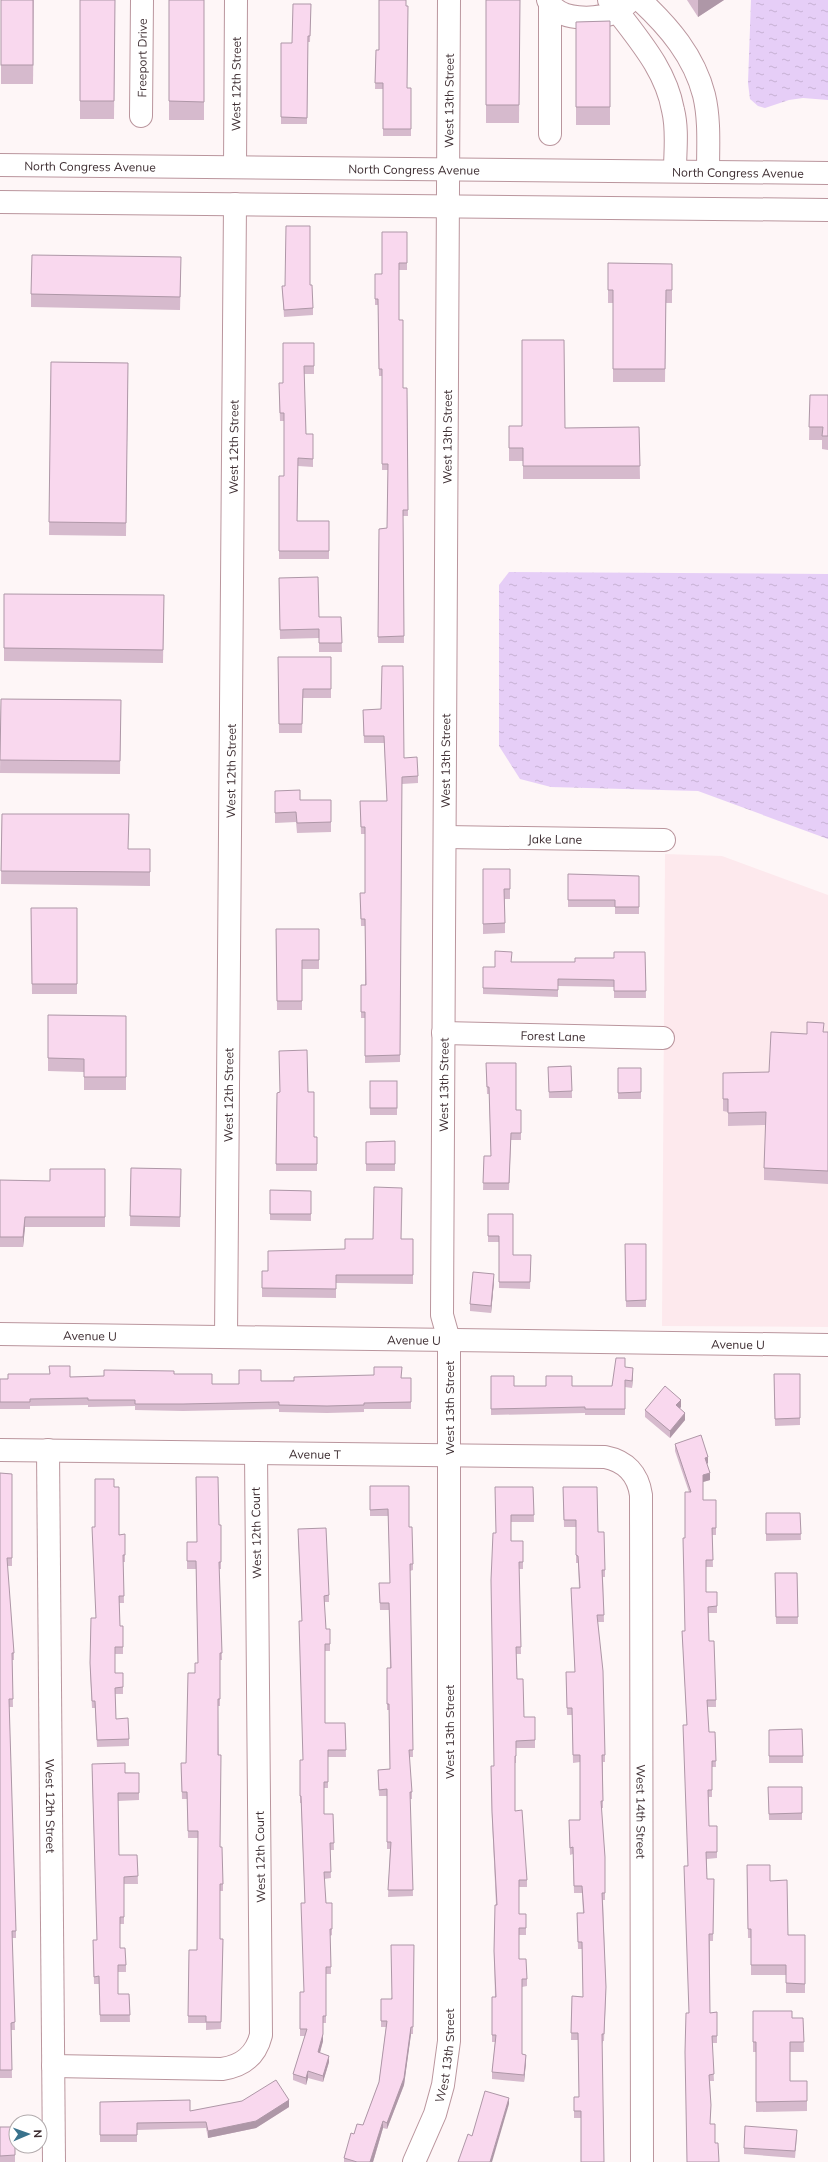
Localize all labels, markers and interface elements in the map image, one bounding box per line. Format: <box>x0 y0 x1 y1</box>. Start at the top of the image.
street label: Freeport Drive <box>134 18 149 98</box>
street label: West 12th Street <box>228 37 243 131</box>
street label: West 13th Street <box>441 54 456 148</box>
street label: North Congress Avenue <box>24 158 156 174</box>
street label: North Congress Avenue <box>348 161 480 177</box>
street label: North Congress Avenue <box>672 164 804 180</box>
street label: West 13th Street <box>439 390 454 484</box>
street label: West 12th Street <box>225 400 241 494</box>
street label: West 13th Street <box>437 714 453 808</box>
street label: West 12th Street <box>223 724 238 818</box>
street label: Jake Lane <box>528 831 582 846</box>
street label: Forest Lane <box>520 1027 586 1044</box>
street label: West 13th Street <box>435 1038 451 1132</box>
street label: West 12th Street <box>220 1048 236 1142</box>
street label: Avenue U <box>63 1327 117 1343</box>
street label: Avenue U <box>387 1332 441 1347</box>
street label: Avenue U <box>711 1336 765 1352</box>
street label: West 13th Street <box>442 1361 457 1455</box>
street label: Avenue T <box>289 1446 342 1461</box>
street label: West 12th Court <box>248 1487 264 1579</box>
street label: West 13th Street <box>442 1685 457 1779</box>
street label: West 12th Street <box>43 1759 59 1853</box>
street label: West 14th Street <box>634 1764 649 1859</box>
street label: West 12th Court <box>252 1811 268 1903</box>
street label: West 13th Street <box>431 2009 457 2104</box>
north arrow <box>8 2114 48 2154</box>
text: N <box>31 2129 45 2138</box>

